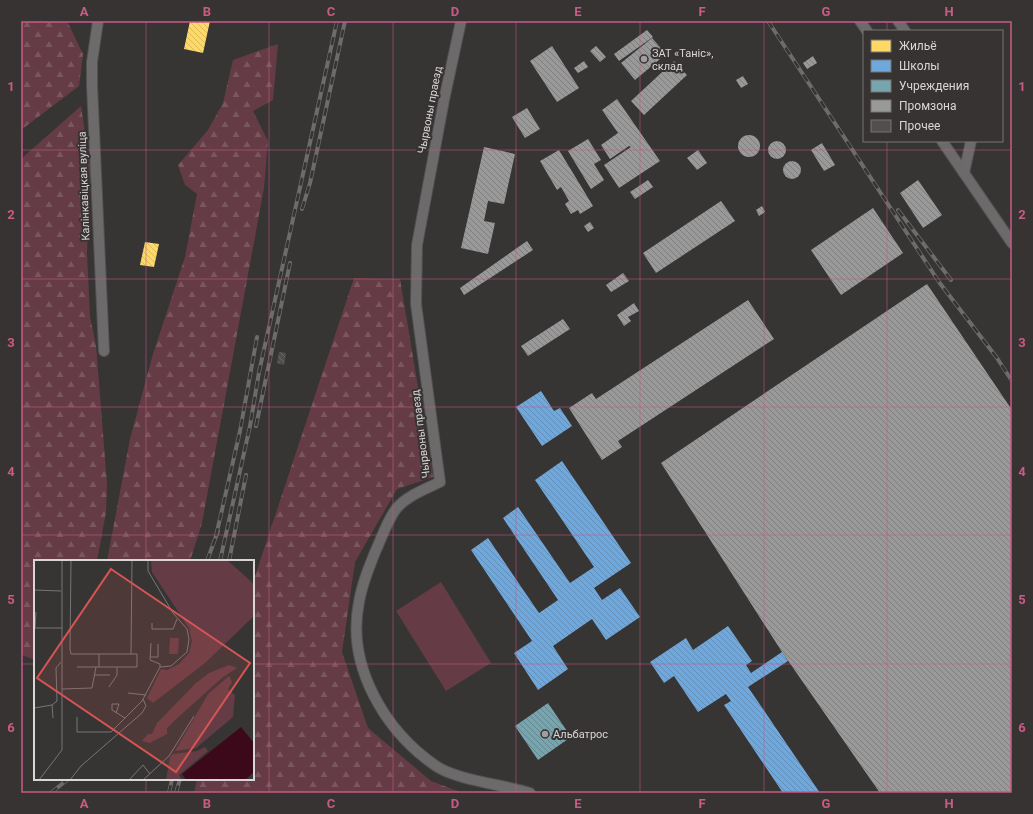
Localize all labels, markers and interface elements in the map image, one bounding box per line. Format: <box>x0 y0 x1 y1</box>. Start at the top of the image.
text: A <box>80 4 89 19</box>
text: B <box>203 4 211 19</box>
text: C <box>327 4 336 19</box>
text: D <box>451 4 459 19</box>
text: E <box>574 4 582 19</box>
text: F <box>698 4 706 19</box>
text: G <box>822 4 831 19</box>
text: H <box>944 4 954 19</box>
legend <box>863 30 1003 142</box>
text: Жильё <box>899 39 937 53</box>
place label: ЗАТ «Таніс», склад <box>652 47 713 73</box>
marker: ЗАТ «Таніс», склад <box>639 54 649 64</box>
text: Школы <box>899 59 940 73</box>
street label: Чырвоны праезд <box>415 65 445 155</box>
text: 1 <box>7 79 15 94</box>
text: Учреждения <box>899 79 969 93</box>
text: 1 <box>1018 79 1026 94</box>
text: Промзона <box>899 99 956 113</box>
text: Прочее <box>899 119 940 133</box>
street label: Калінкавіцкая вуліца <box>76 131 92 241</box>
text: 2 <box>7 207 15 222</box>
text: 2 <box>1018 207 1026 222</box>
text: 3 <box>7 335 15 350</box>
text: 3 <box>1018 335 1026 350</box>
street label: Чырвоны праезд <box>409 389 433 479</box>
text: 4 <box>7 464 15 479</box>
text: 4 <box>1018 464 1026 479</box>
inset map <box>34 560 254 780</box>
text: 5 <box>7 592 15 607</box>
text: 5 <box>1018 592 1026 607</box>
text: 6 <box>7 720 15 735</box>
text: 6 <box>1018 720 1026 735</box>
place label: Альбатрос <box>553 728 608 741</box>
marker: Альбатрос <box>540 729 550 739</box>
text: A <box>80 796 89 811</box>
text: B <box>203 796 211 811</box>
text: C <box>327 796 336 811</box>
text: D <box>451 796 459 811</box>
text: E <box>574 796 582 811</box>
text: F <box>698 796 706 811</box>
text: G <box>822 796 831 811</box>
text: H <box>944 796 954 811</box>

